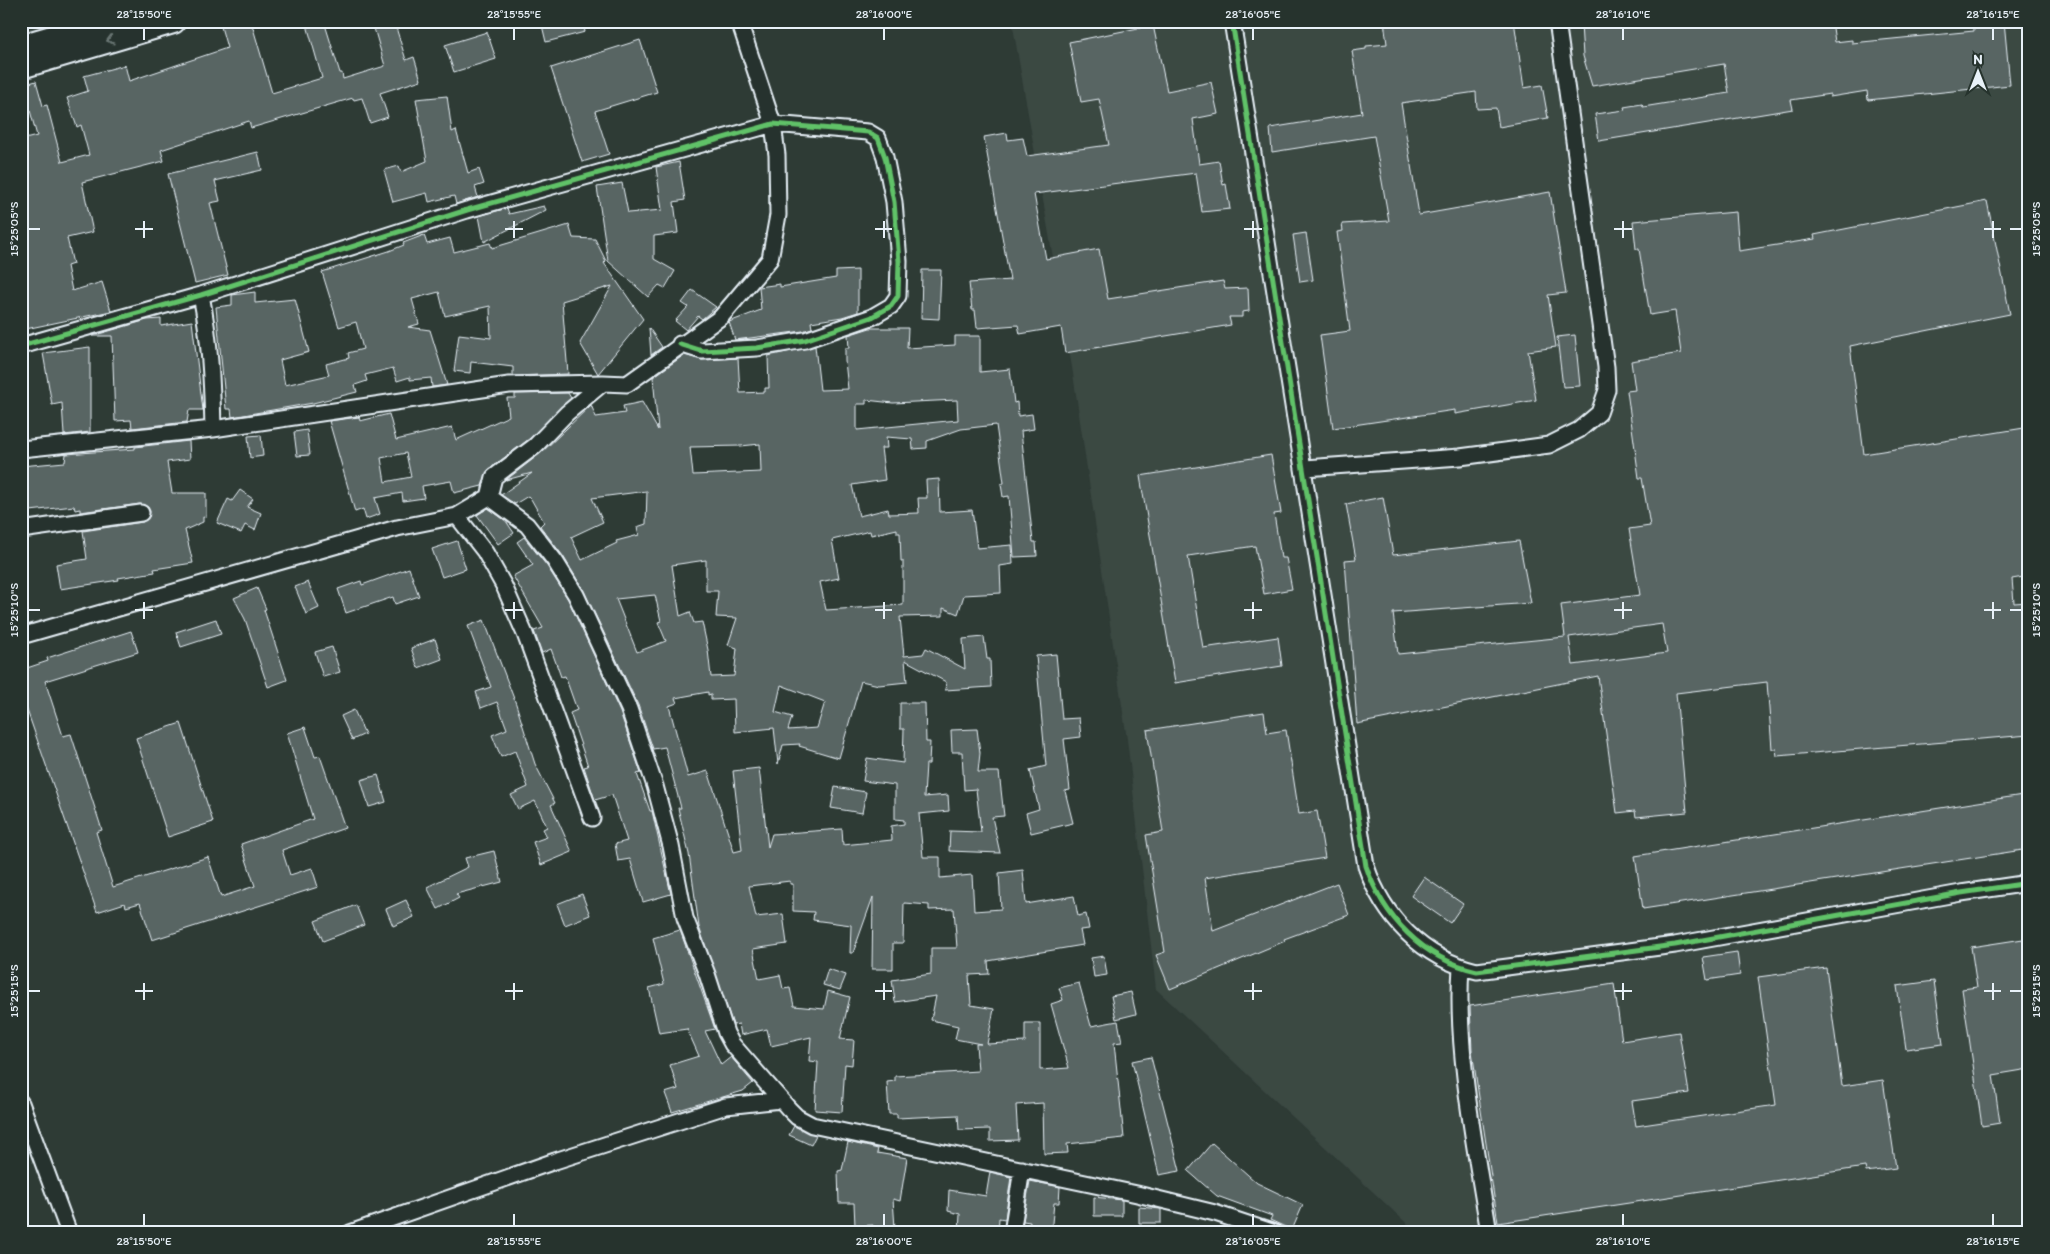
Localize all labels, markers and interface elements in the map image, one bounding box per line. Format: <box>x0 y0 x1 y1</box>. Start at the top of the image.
text: 28°15'50"E <box>116 7 172 21</box>
text: 28°15'55"E <box>487 7 541 21</box>
text: 28°16'00"E <box>856 7 913 21</box>
text: 28°16'05"E <box>1225 7 1281 21</box>
text: 28°16'10"E <box>1596 7 1651 21</box>
text: 28°16'15"E <box>1966 7 2020 21</box>
one-way arrow <box>106 34 114 44</box>
north arrow <box>1952 48 2002 98</box>
text: N <box>1973 51 1983 68</box>
text: 15°25'05"S <box>7 201 21 257</box>
text: 15°25'05"S <box>2029 201 2043 257</box>
text: 15°25'10"S <box>7 583 21 637</box>
text: 15°25'10"S <box>2029 583 2043 637</box>
text: 15°25'15"S <box>7 964 21 1018</box>
text: 15°25'15"S <box>2029 964 2043 1018</box>
text: 28°15'50"E <box>116 1234 172 1248</box>
text: 28°15'55"E <box>487 1234 541 1248</box>
text: 28°16'00"E <box>856 1234 913 1248</box>
text: 28°16'05"E <box>1225 1234 1281 1248</box>
text: 28°16'10"E <box>1596 1234 1651 1248</box>
text: 28°16'15"E <box>1966 1234 2020 1248</box>

